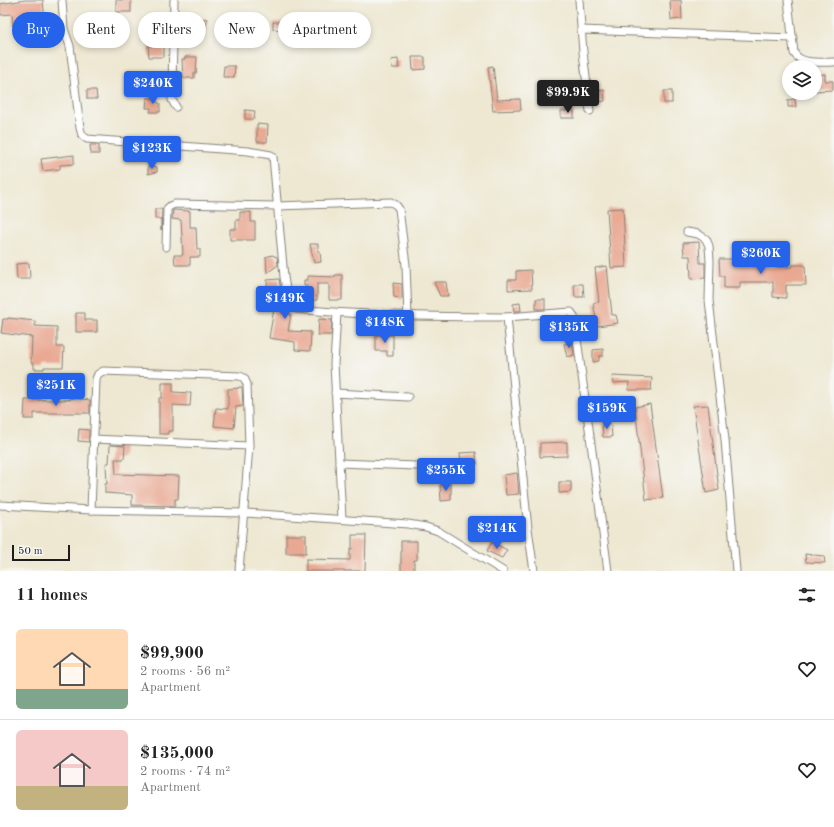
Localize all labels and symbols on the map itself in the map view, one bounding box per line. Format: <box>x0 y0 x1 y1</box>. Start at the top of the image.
pin: $240K <box>125 71 181 105</box>
pin: $99.9K <box>535 80 601 114</box>
pin: $123K <box>124 136 180 170</box>
pin: $260K <box>733 241 789 275</box>
pin: $149K <box>257 286 313 320</box>
pin: $148K <box>357 310 413 344</box>
pin: $135K <box>541 315 597 349</box>
pin: $251K <box>28 373 84 407</box>
pin: $159K <box>579 396 635 430</box>
pin: $255K <box>418 458 474 492</box>
pin: $214K <box>469 516 525 550</box>
scale bar <box>12 543 70 562</box>

